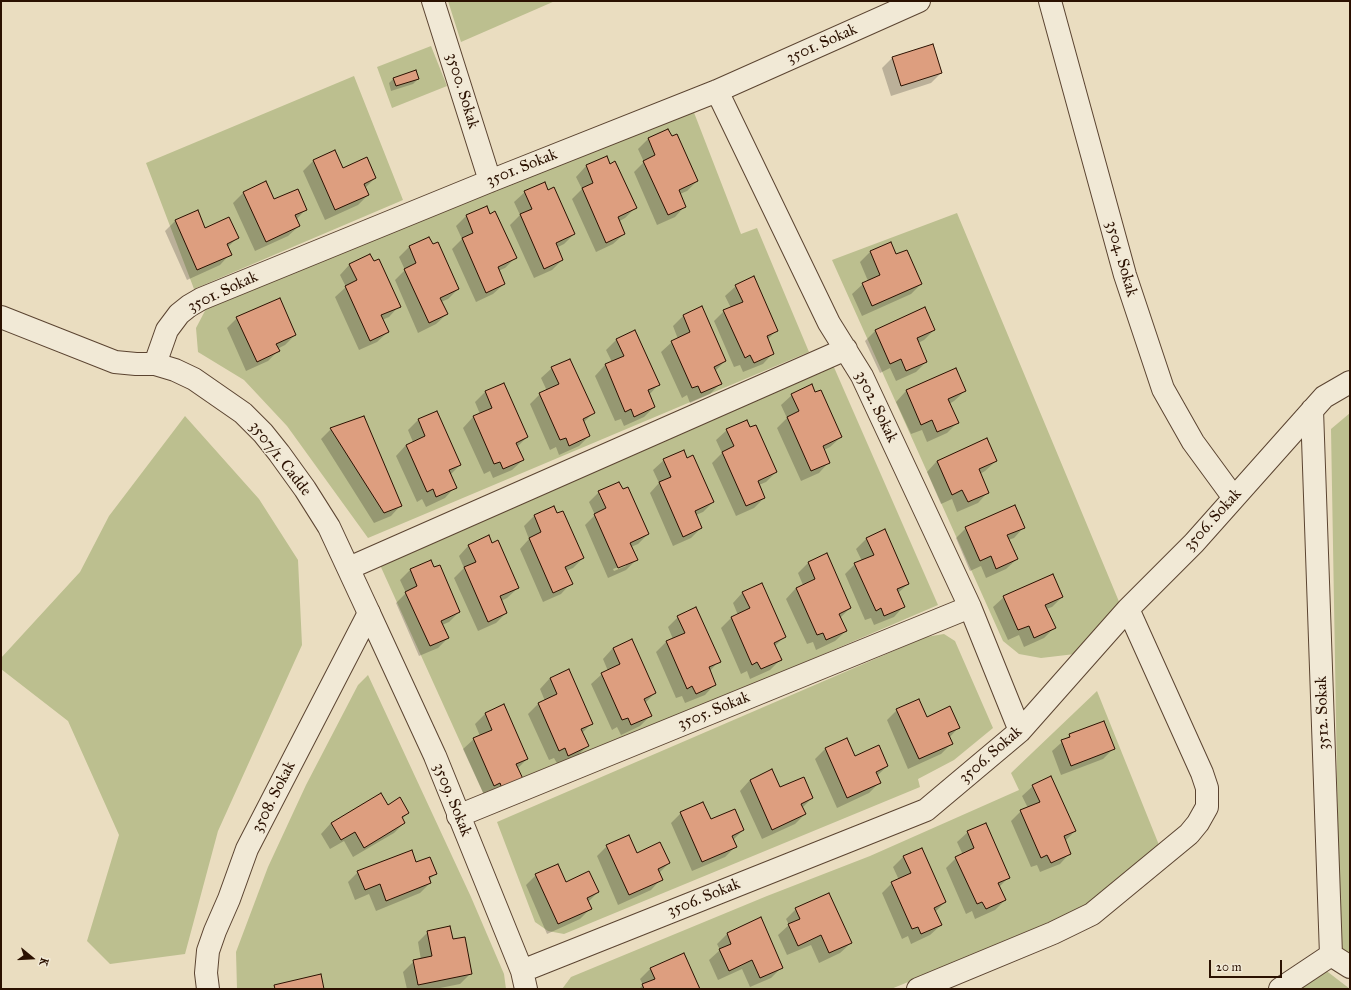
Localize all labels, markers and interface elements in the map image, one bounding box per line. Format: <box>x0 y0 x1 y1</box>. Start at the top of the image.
street label: 3501. Sokak <box>784 20 860 68</box>
street label: 3500. Sokak <box>441 51 483 131</box>
street label: 3501. Sokak <box>484 145 560 191</box>
street label: 3504. Sokak <box>1101 219 1141 299</box>
street label: 3501. Sokak <box>185 267 261 317</box>
street label: 3502. Sokak <box>850 368 902 446</box>
street label: 3507/1. Cadde <box>245 418 315 500</box>
street label: 3506. Sokak <box>1180 485 1246 555</box>
street label: 3512. Sokak <box>1312 676 1334 750</box>
street label: 3505. Sokak <box>675 688 753 734</box>
street label: 3506. Sokak <box>956 722 1026 788</box>
street label: 3508. Sokak <box>248 758 300 836</box>
street label: 3509. Sokak <box>429 761 475 839</box>
street label: 3506. Sokak <box>665 875 743 921</box>
north arrow <box>12 938 52 978</box>
scale bar <box>1211 952 1284 978</box>
text: K <box>36 956 51 968</box>
text: 20 m <box>1216 960 1242 974</box>

